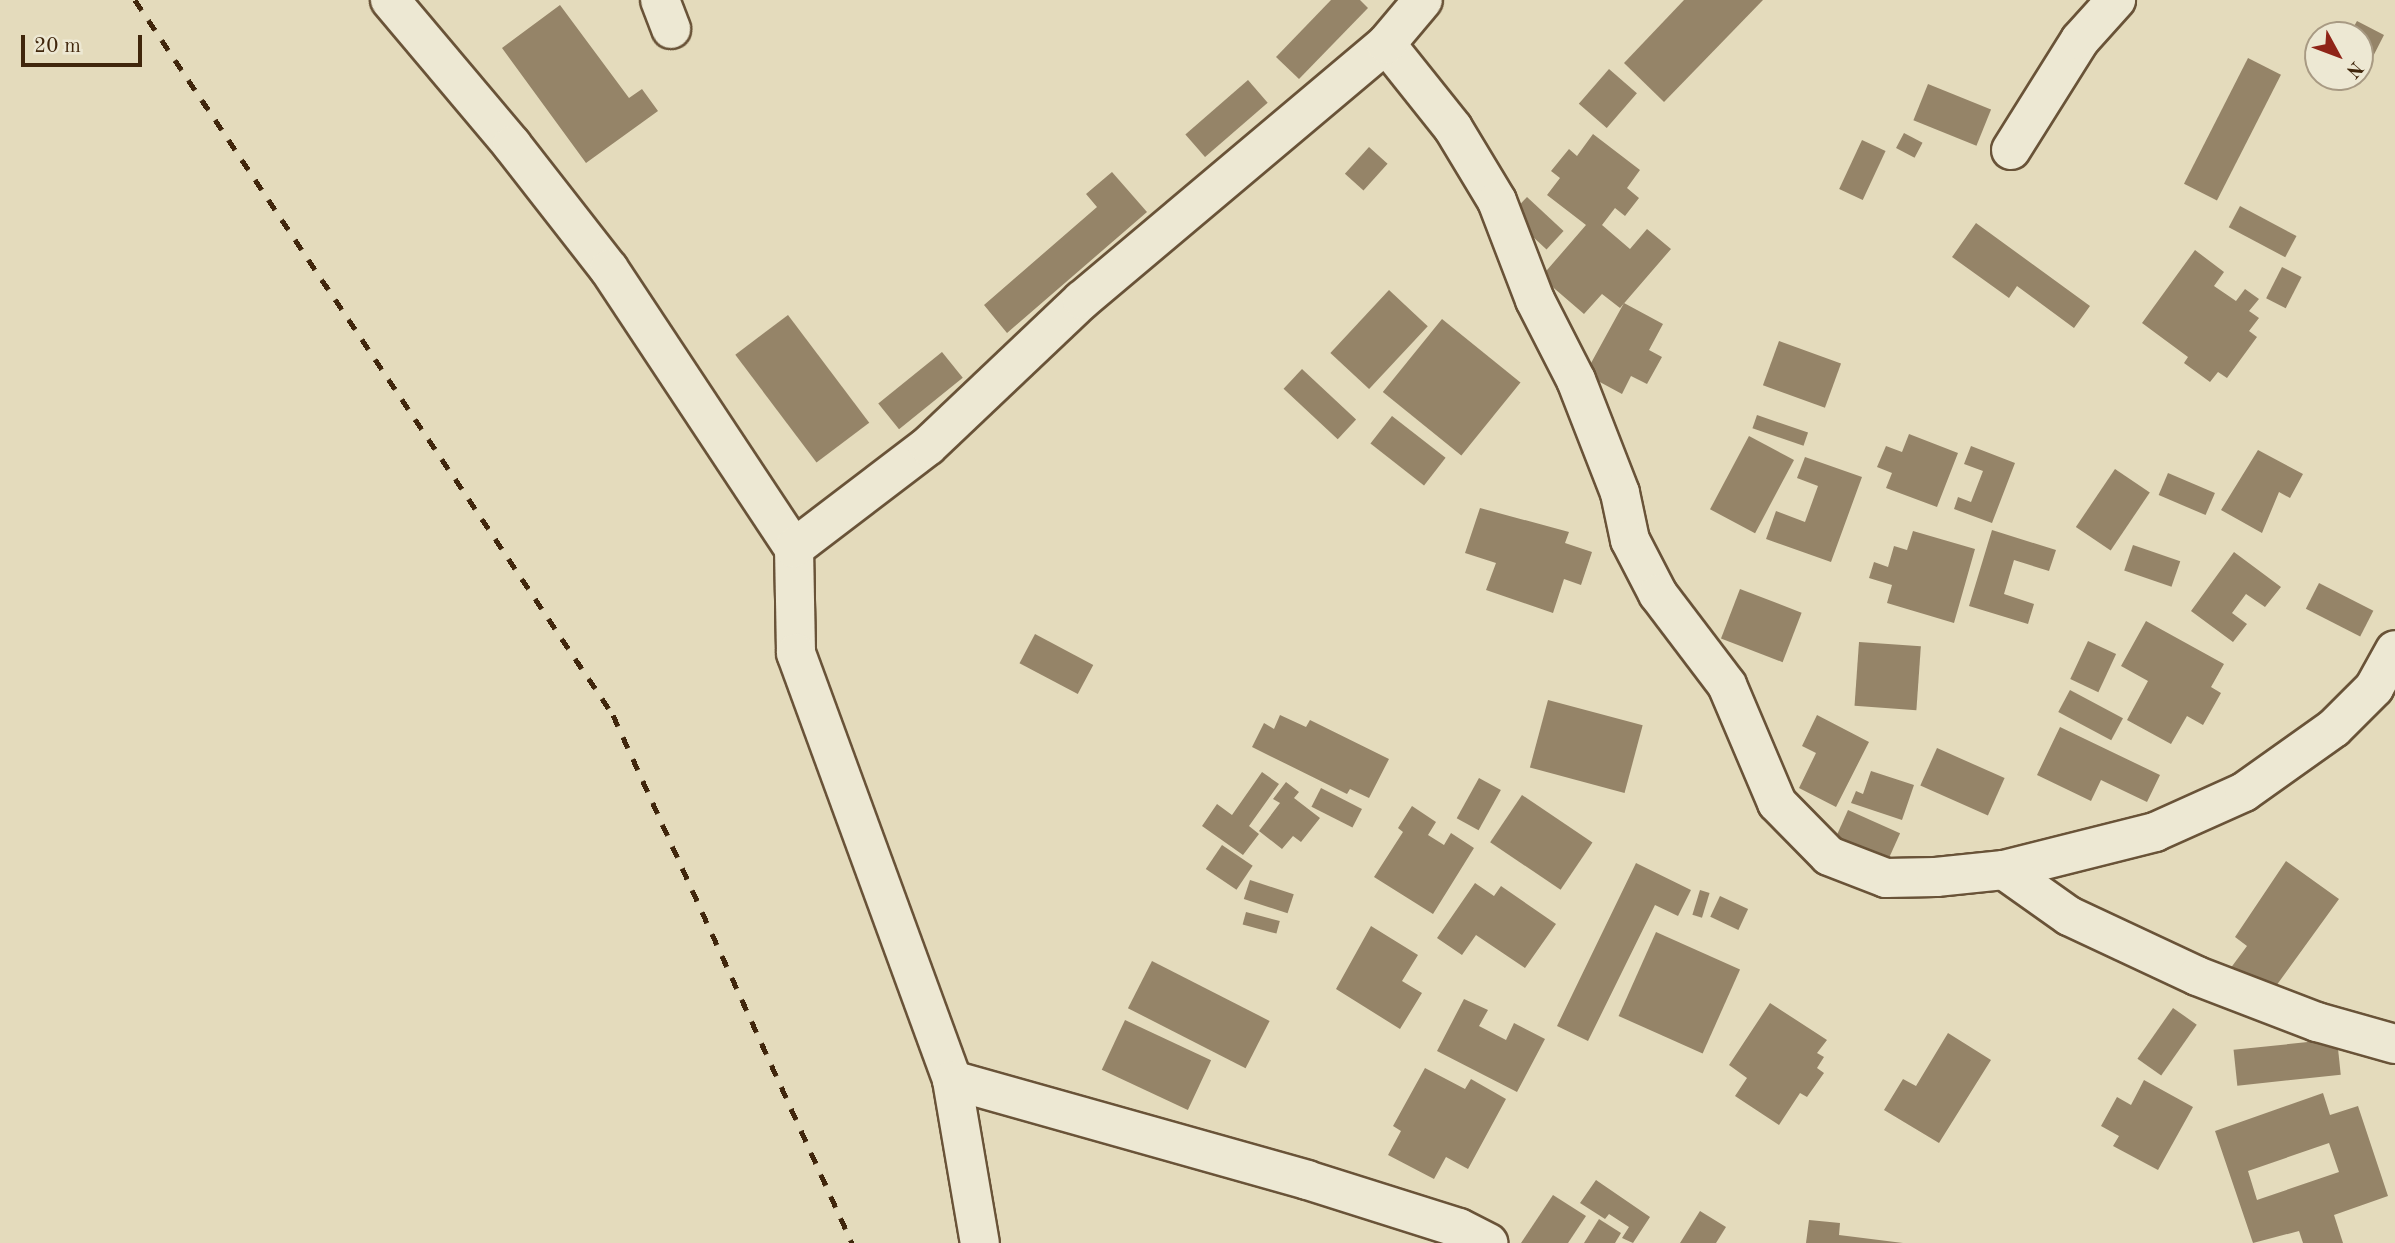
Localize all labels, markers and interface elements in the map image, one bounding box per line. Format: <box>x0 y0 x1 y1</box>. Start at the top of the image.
scale bar <box>24 21 145 65</box>
north arrow <box>2304 21 2374 91</box>
text: 20 m <box>34 36 81 57</box>
text: N <box>2342 57 2366 81</box>

